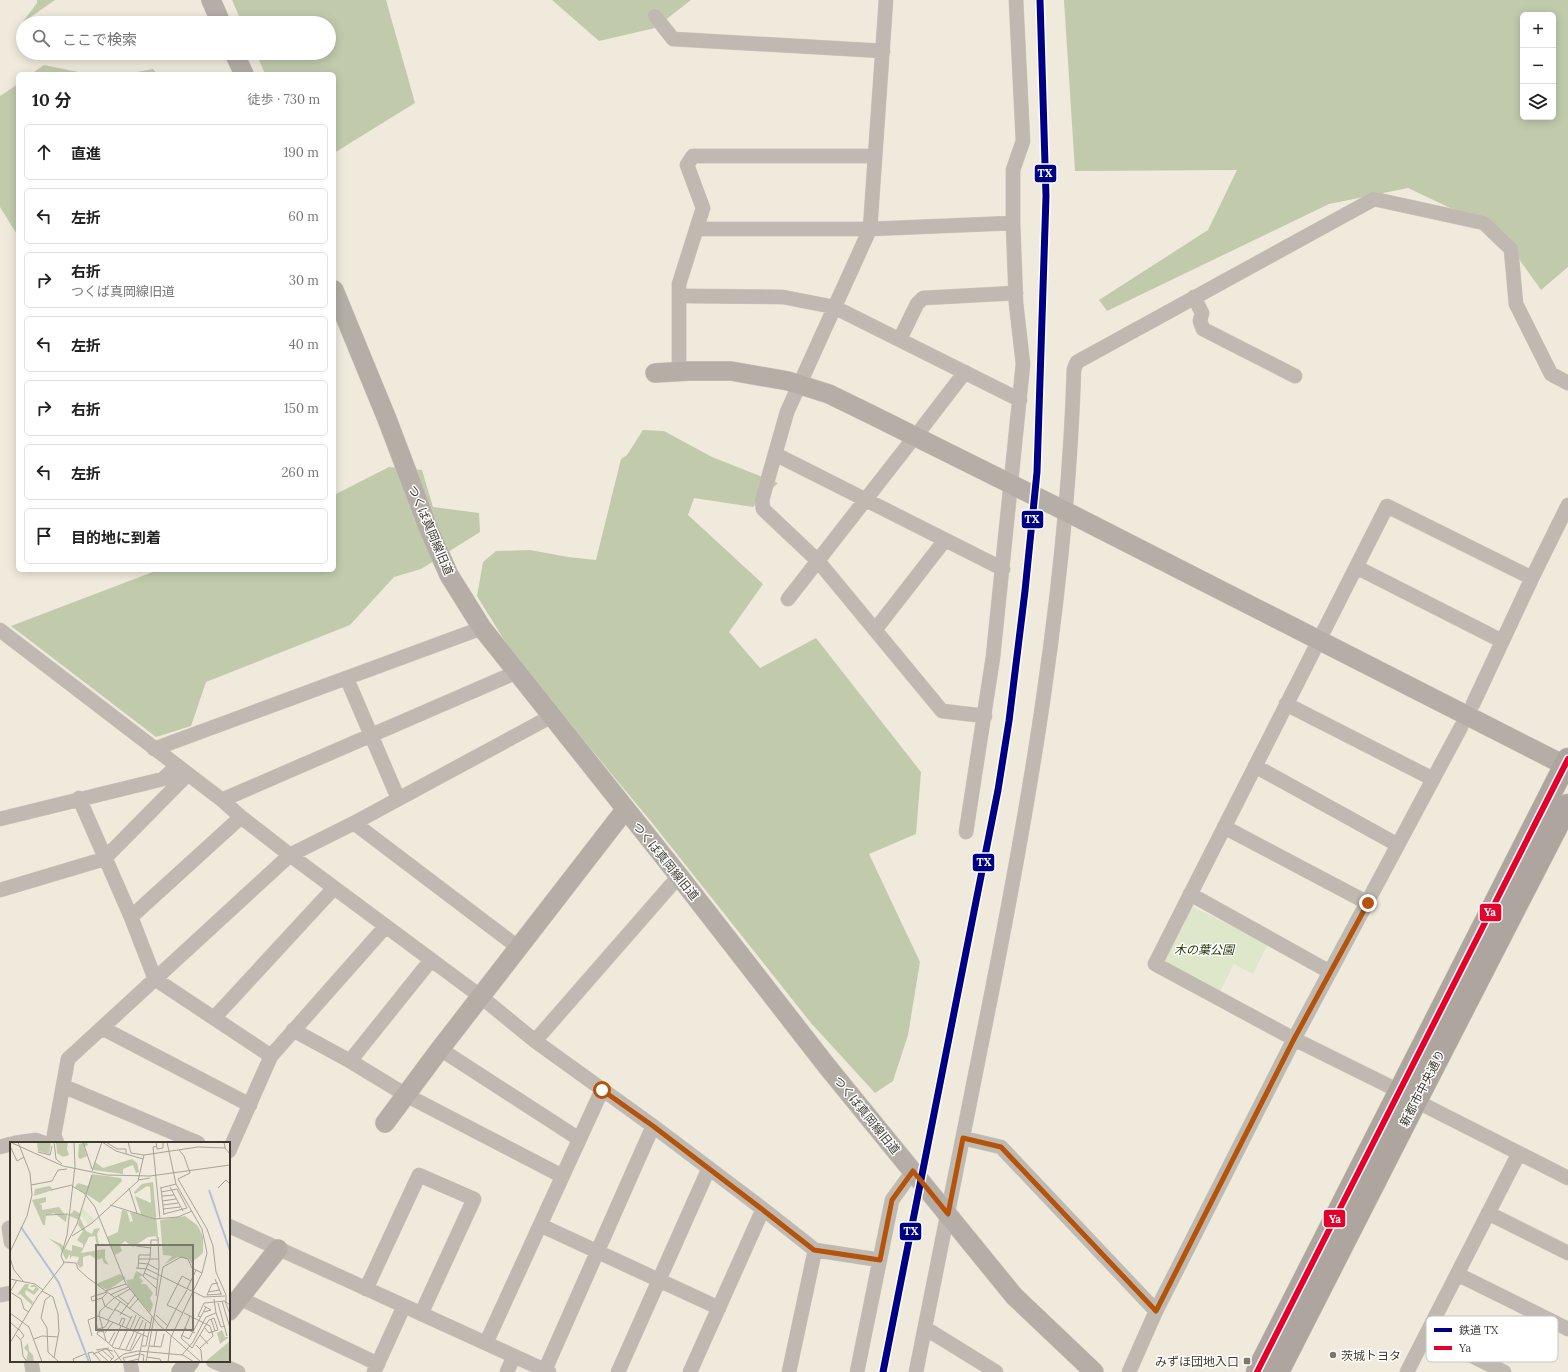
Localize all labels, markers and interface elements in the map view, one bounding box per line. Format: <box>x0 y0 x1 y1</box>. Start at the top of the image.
map controls <box>1520 12 1556 120</box>
button: + <box>1520 12 1556 48</box>
search box <box>16 16 336 60</box>
icon: search <box>30 27 52 49</box>
text: ここで検索 <box>62 30 137 49</box>
button: − <box>1520 48 1556 84</box>
button: layers <box>1520 84 1556 120</box>
text: 10 分 <box>32 89 71 111</box>
text: 徒歩 · 730 m <box>248 91 320 108</box>
icon: ahead <box>33 141 55 163</box>
text: 直進 <box>71 144 101 163</box>
text: 190 m <box>284 144 319 161</box>
line badge: TX <box>1034 164 1057 183</box>
text: TX <box>1038 166 1053 180</box>
icon: left <box>33 205 55 227</box>
text: 左折 <box>71 208 101 227</box>
text: 60 m <box>288 208 319 225</box>
text: 右折 <box>71 262 101 281</box>
icon: right <box>33 269 55 291</box>
text: 30 m <box>289 272 319 289</box>
text: つくば真岡線旧道 <box>71 283 175 300</box>
icon: left <box>33 333 55 355</box>
text: 左折 <box>71 336 101 355</box>
text: 40 m <box>289 336 319 353</box>
icon: right <box>33 397 55 419</box>
text: 右折 <box>71 400 101 419</box>
text: 150 m <box>284 400 319 417</box>
icon: left <box>33 461 55 483</box>
text: 左折 <box>71 464 101 483</box>
text: 260 m <box>281 464 319 481</box>
street label: つくば真岡線旧道 <box>405 483 457 577</box>
line badge: TX <box>1021 510 1044 529</box>
text: TX <box>1025 512 1040 526</box>
icon: arrive <box>33 525 55 547</box>
text: 目的地に到着 <box>71 528 161 547</box>
street label: つくば真岡線旧道 <box>630 819 702 903</box>
line badge: TX <box>972 853 995 872</box>
text: TX <box>977 855 992 869</box>
route end <box>1359 894 1377 912</box>
line badge: Ya <box>1479 903 1502 922</box>
text: Ya <box>1484 905 1496 919</box>
park label: 木の葉公園 <box>1174 942 1236 957</box>
street label: 新都市中央通り <box>1396 1047 1448 1129</box>
street label: つくば真岡線旧道 <box>831 1073 903 1157</box>
route start <box>593 1081 611 1099</box>
inset map <box>10 1142 230 1362</box>
line badge: Ya <box>1323 1209 1346 1228</box>
text: Ya <box>1329 1212 1341 1226</box>
line badge: TX <box>899 1222 922 1241</box>
text: TX <box>904 1224 919 1238</box>
legend <box>1426 1316 1558 1362</box>
text: 鉄道 TX <box>1459 1323 1499 1337</box>
text: Ya <box>1458 1341 1471 1355</box>
place label: 茨城トヨタ <box>1341 1348 1401 1363</box>
marker: 茨城トヨタ <box>1328 1350 1338 1360</box>
place label: みずほ団地入口 <box>1155 1354 1239 1369</box>
marker: みずほ団地入口 <box>1242 1356 1252 1366</box>

